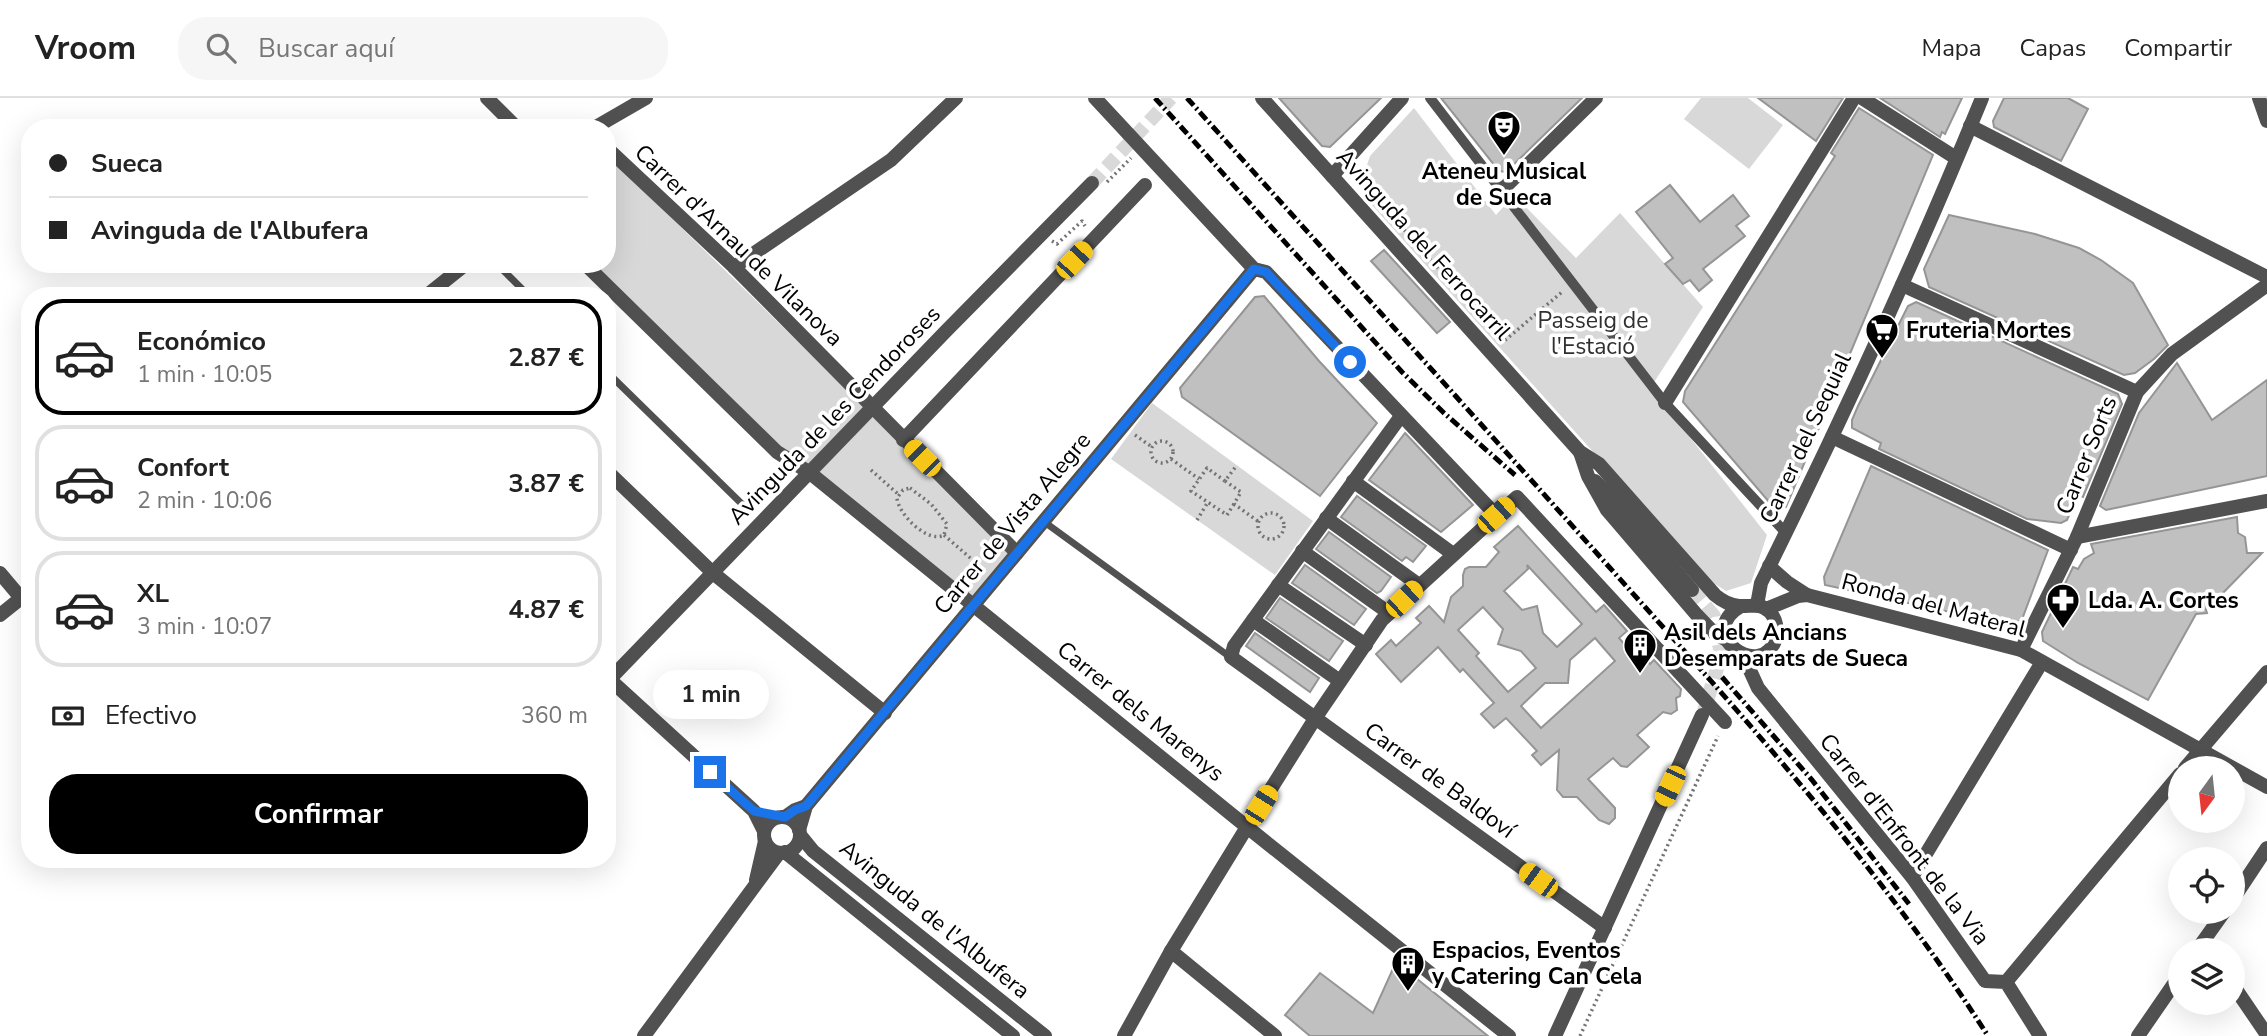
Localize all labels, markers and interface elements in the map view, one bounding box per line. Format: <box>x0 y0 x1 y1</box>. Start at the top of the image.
search box <box>178 17 668 80</box>
text: Vroom <box>35 26 136 71</box>
icon: search <box>202 29 240 67</box>
text: Buscar aquí <box>258 31 394 66</box>
text: Mapa <box>1922 32 1982 64</box>
text: Capas <box>2020 32 2086 64</box>
text: Compartir <box>2124 32 2232 64</box>
theatre icon: Ateneu Musical de Sueca <box>1485 108 1523 157</box>
street label: Carrer d'Arnau de Vilanova <box>628 137 850 353</box>
street label: Avinguda del Ferrocarril <box>1329 142 1518 347</box>
text: Sueca <box>91 146 163 181</box>
place label: Ateneu Musical de Sueca <box>1422 156 1587 213</box>
text: Avinguda de l'Albufera <box>91 213 369 248</box>
car <box>1052 237 1097 283</box>
street label: Avinguda de les Cendoroses <box>721 299 947 532</box>
park label: Passeig de l'Estació <box>1538 305 1648 362</box>
supermarket icon: Fruteria Mortes <box>1863 311 1901 360</box>
place label: Fruteria Mortes <box>1906 315 2071 346</box>
text: Económico <box>137 324 266 359</box>
icon: car <box>53 326 116 389</box>
text: 2.87 € <box>508 340 584 375</box>
route start <box>1334 346 1366 378</box>
street label: Carrer del Sequial <box>1752 347 1859 529</box>
text: 1 min · 10:05 <box>137 359 272 390</box>
street label: Carrer Sorts <box>2049 391 2124 519</box>
street label: Carrer de Vista Alegre <box>927 426 1098 621</box>
car <box>900 436 945 480</box>
text: Confort <box>137 450 229 485</box>
icon: car <box>53 452 116 515</box>
text: 3.87 € <box>508 466 584 501</box>
text: 2 min · 10:06 <box>137 485 272 516</box>
car <box>1474 493 1519 537</box>
street label: Ronda del Materal <box>1838 566 2030 645</box>
text: XL <box>137 576 169 611</box>
car <box>1382 577 1427 621</box>
icon: car <box>53 578 116 641</box>
pharmacy icon: Lda. A. Cortes <box>2044 581 2082 630</box>
place label: Lda. A. Cortes <box>2088 585 2239 616</box>
text: 4.87 € <box>508 592 584 627</box>
text: 3 min · 10:07 <box>137 611 272 642</box>
place label: Asil dels Ancians Desemparats de Sueca <box>1664 617 1908 674</box>
building icon: Asil dels Ancians Desemparats de Sueca <box>1621 626 1659 675</box>
street label: Carrer dels Marenys <box>1050 634 1231 789</box>
callout: 1 min <box>652 670 768 720</box>
text: 1 min <box>681 679 741 710</box>
icon: cash <box>49 697 87 735</box>
text: Efectivo <box>105 698 197 733</box>
text: 360 m <box>521 700 588 731</box>
street label: Carrer de Baldoví <box>1358 715 1523 847</box>
street label: Carrer d'Enfront de la Via <box>1812 727 1997 951</box>
route end <box>694 756 726 788</box>
north arrow <box>2168 756 2245 833</box>
map controls <box>2168 756 2245 1015</box>
car <box>1652 763 1689 809</box>
button: Confirmar <box>49 774 588 854</box>
car <box>1241 782 1282 828</box>
street label: Avinguda de l'Albufera <box>833 833 1036 1006</box>
button: locate <box>2168 847 2245 924</box>
car <box>1515 859 1562 901</box>
place label: Espacios, Eventos y Catering Can Cela <box>1431 935 1642 992</box>
button: layers <box>2168 938 2245 1015</box>
building icon: Espacios, Eventos y Catering Can Cela <box>1389 944 1427 993</box>

